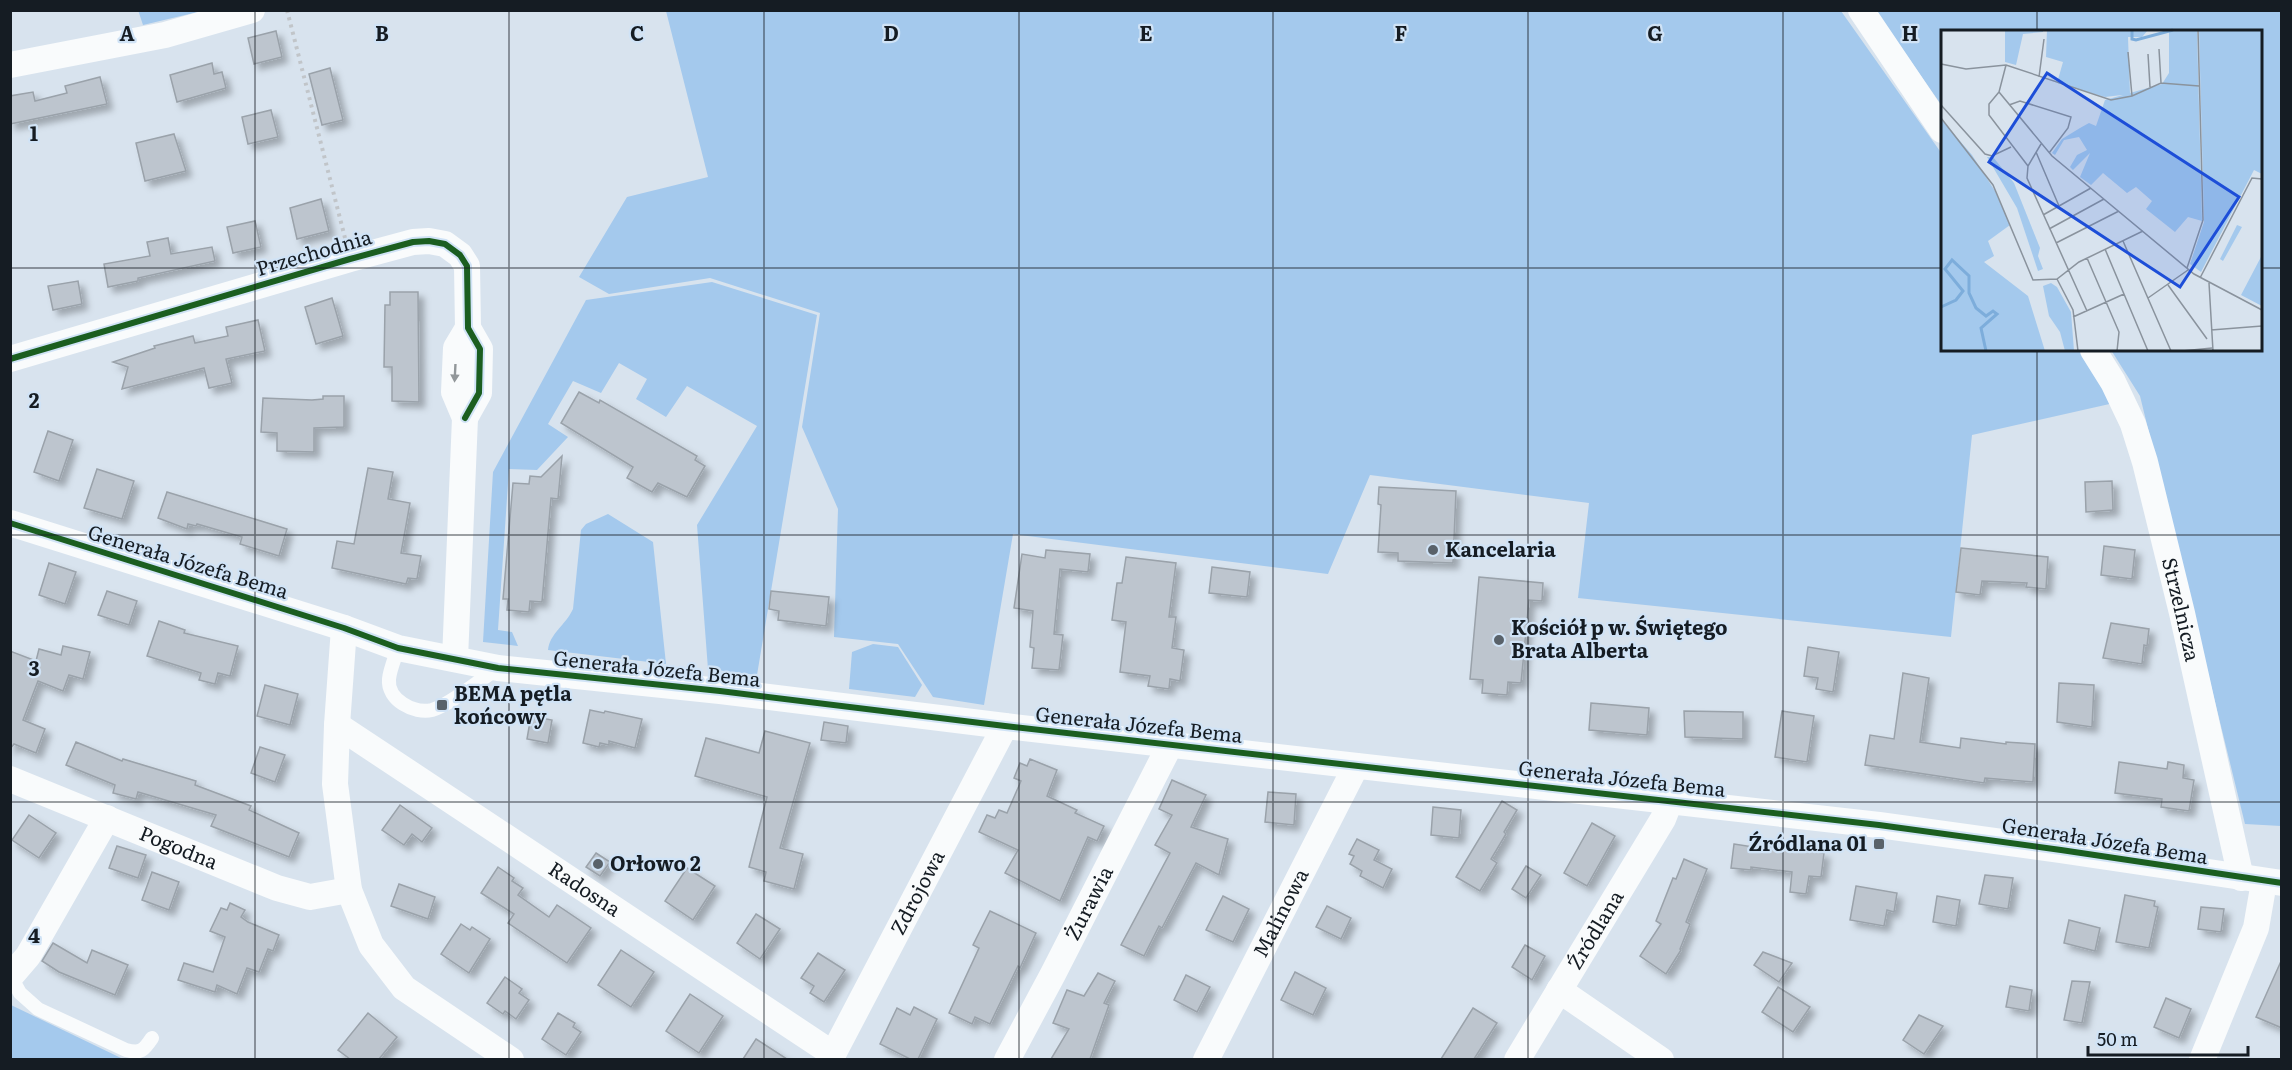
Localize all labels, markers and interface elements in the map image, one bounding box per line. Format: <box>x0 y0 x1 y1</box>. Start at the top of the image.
text: A <box>119 17 135 47</box>
text: B <box>375 17 389 47</box>
text: C <box>630 17 644 47</box>
text: D <box>883 17 899 47</box>
text: E <box>1139 17 1153 47</box>
text: F <box>1395 17 1408 47</box>
text: G <box>1647 17 1663 47</box>
text: H <box>1902 17 1918 47</box>
inset map <box>1941 30 2262 351</box>
text: 1 <box>30 117 38 147</box>
street label: Przechodnia <box>252 220 375 282</box>
one-way arrow <box>451 363 460 382</box>
text: 2 <box>29 384 40 414</box>
street label: Generała Józefa Bema <box>85 515 293 605</box>
place label: Kancelaria <box>1445 533 1556 563</box>
marker: Kancelaria <box>1426 543 1440 557</box>
street label: Strzelnicza <box>2156 554 2209 664</box>
place label: Kościół p w. Świętego Brata Alberta <box>1511 611 1727 664</box>
marker: Kościół p w. Świętego Brata Alberta <box>1492 633 1506 647</box>
street label: Generała Józefa Bema <box>552 641 762 693</box>
text: 3 <box>28 652 40 682</box>
place label: BEMA pętla końcowy <box>454 677 572 730</box>
street label: Generała Józefa Bema <box>1034 697 1244 749</box>
marker: BEMA pętla końcowy <box>435 698 449 712</box>
street label: Generała Józefa Bema <box>1517 751 1727 803</box>
street label: Generała Józefa Bema <box>2000 808 2211 870</box>
street label: Pogodna <box>135 816 223 875</box>
place label: Źródlana 01 <box>1749 827 1867 857</box>
marker: Źródlana 01 <box>1872 837 1886 851</box>
street label: Zdrojowa <box>881 844 951 939</box>
place label: Orłowo 2 <box>610 847 701 877</box>
street label: Radosna <box>543 852 628 923</box>
marker: Orłowo 2 <box>591 857 605 871</box>
street label: Żurawia <box>1056 860 1119 945</box>
street label: Malinowa <box>1244 862 1315 962</box>
street label: Źródlana <box>1558 883 1630 974</box>
text: 4 <box>28 919 40 949</box>
scale bar <box>2088 1019 2248 1057</box>
text: 50 m <box>2097 1025 2138 1052</box>

